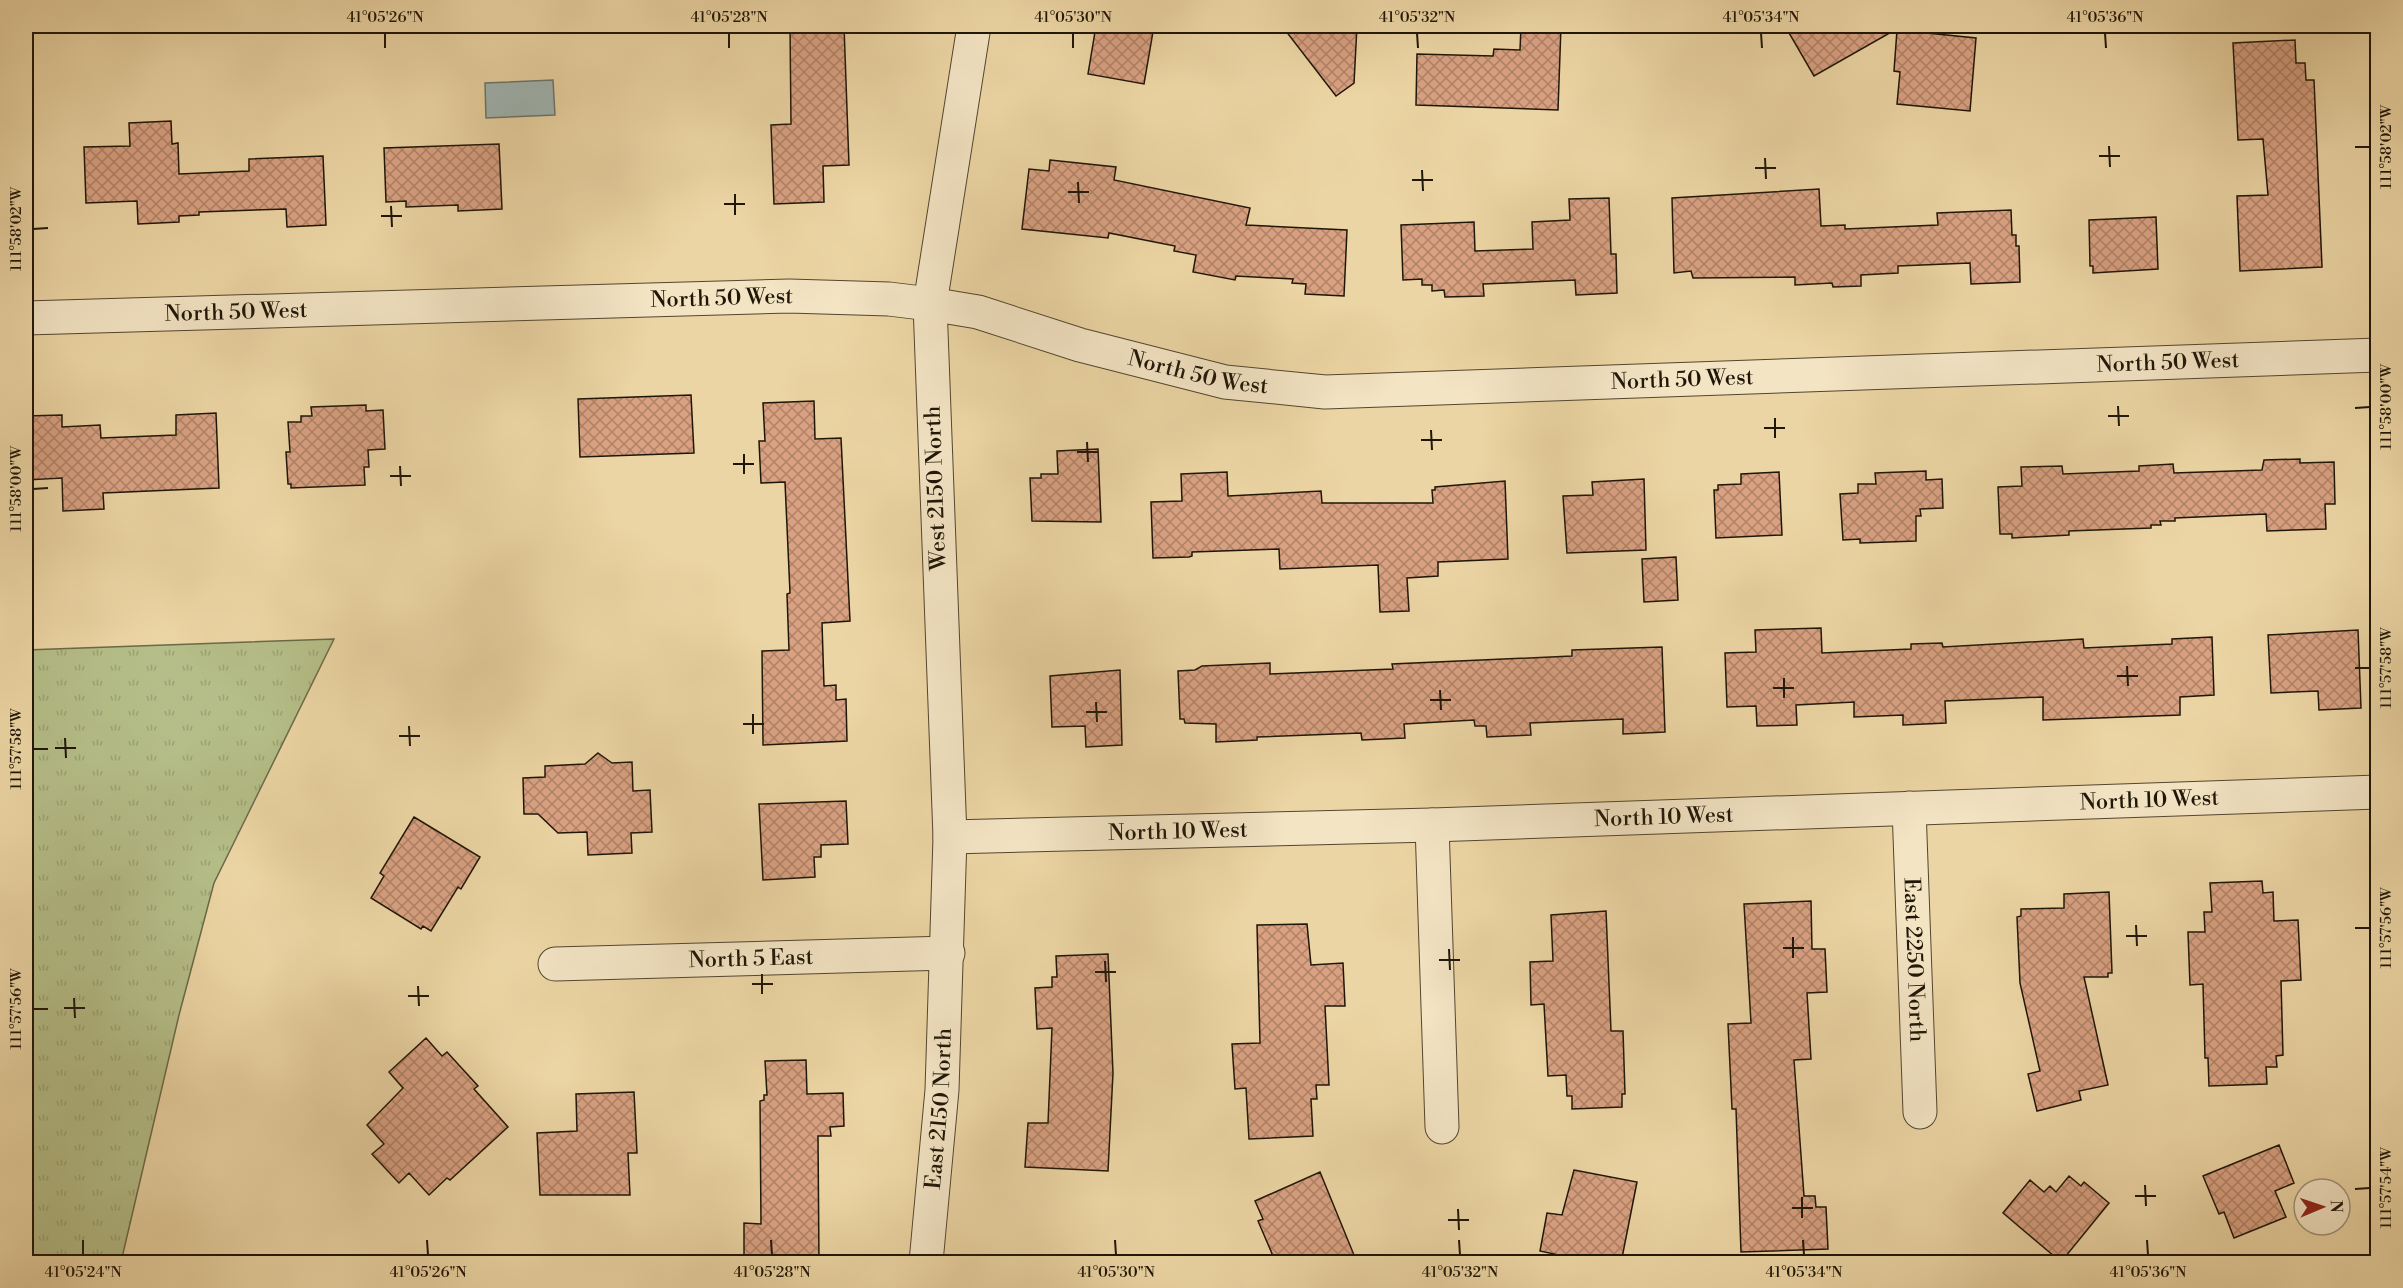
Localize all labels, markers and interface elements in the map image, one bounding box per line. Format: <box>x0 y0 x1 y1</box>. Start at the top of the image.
text: 41°05'26"N <box>346 8 424 27</box>
text: 41°05'28"N <box>690 8 768 27</box>
text: 41°05'30"N <box>1034 8 1112 27</box>
text: 41°05'32"N <box>1379 8 1455 27</box>
text: 41°05'34"N <box>1723 8 1799 27</box>
text: 41°05'36"N <box>2067 8 2143 27</box>
text: 111°58'02"W <box>2377 104 2396 189</box>
text: 111°58'02"W <box>7 186 26 271</box>
street label: North 50 West <box>650 282 794 313</box>
street label: North 50 West <box>164 296 308 328</box>
street label: North 50 West <box>1125 344 1270 400</box>
street label: North 50 West <box>2096 346 2240 378</box>
street label: North 50 West <box>1610 363 1754 395</box>
text: 111°58'00"W <box>2377 364 2396 450</box>
street label: West 2150 North <box>920 405 952 572</box>
text: 111°58'00"W <box>7 446 26 532</box>
text: 111°57'58"W <box>2377 627 2396 709</box>
text: 111°57'58"W <box>7 708 26 790</box>
street label: North 10 West <box>2079 784 2220 816</box>
street label: North 10 West <box>1594 801 1734 833</box>
street label: North 10 West <box>1108 816 1248 847</box>
street label: East 2250 North <box>1898 877 1931 1043</box>
text: 111°57'56"W <box>2377 887 2396 969</box>
street label: North 5 East <box>688 943 814 974</box>
text: 111°57'56"W <box>7 968 26 1050</box>
street label: East 2150 North <box>919 1027 957 1190</box>
text: 111°57'54"W <box>2377 1147 2396 1229</box>
north arrow <box>2292 1177 2352 1237</box>
text: N <box>2326 1200 2346 1214</box>
text: 41°05'24"N <box>44 1263 122 1282</box>
text: 41°05'26"N <box>389 1263 467 1282</box>
text: 41°05'28"N <box>733 1263 811 1282</box>
text: 41°05'30"N <box>1077 1263 1155 1282</box>
text: 41°05'32"N <box>1422 1263 1498 1282</box>
text: 41°05'34"N <box>1766 1263 1842 1282</box>
text: 41°05'36"N <box>2110 1263 2186 1282</box>

